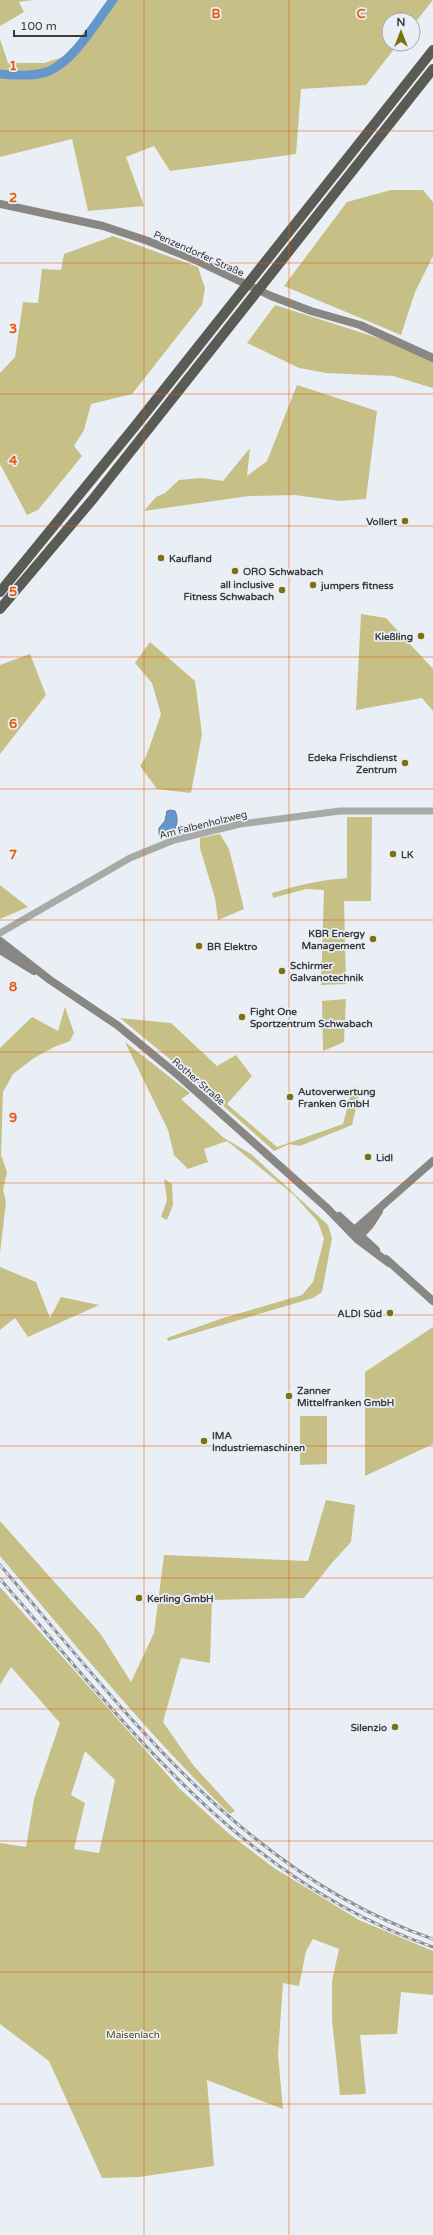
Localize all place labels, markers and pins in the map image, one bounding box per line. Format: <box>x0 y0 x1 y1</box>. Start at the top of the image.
place label: Vollert <box>366 516 397 528</box>
marker: Vollert <box>400 516 410 526</box>
marker: Kaufland <box>156 553 166 563</box>
place label: Kaufland <box>169 553 212 565</box>
marker: ORO Schwabach <box>230 566 240 576</box>
place label: ORO Schwabach <box>243 566 323 578</box>
place label: all inclusive Fitness Schwabach <box>183 579 274 603</box>
marker: jumpers fitness <box>308 580 318 590</box>
place label: jumpers fitness <box>320 580 394 592</box>
marker: all inclusive Fitness Schwabach <box>277 585 287 595</box>
place label: Kießling <box>375 631 413 643</box>
marker: Kießling <box>416 631 426 641</box>
place label: Edeka Frischdienst Zentrum <box>308 752 397 776</box>
marker: Edeka Frischdienst Zentrum <box>400 758 410 768</box>
marker: LK <box>388 849 398 859</box>
place label: LK <box>401 849 414 861</box>
place label: KBR Energy Management <box>301 928 366 952</box>
marker: KBR Energy Management <box>368 934 378 944</box>
marker: BR Elektro <box>194 941 204 951</box>
place label: BR Elektro <box>207 941 257 953</box>
place label: Schirmer Galvanotechnik <box>290 960 364 984</box>
marker: Schirmer Galvanotechnik <box>277 966 287 976</box>
place label: Fight One Sportzentrum Schwabach <box>250 1006 373 1030</box>
marker: Fight One Sportzentrum Schwabach <box>237 1012 247 1022</box>
place label: Autoverwertung Franken GmbH <box>298 1086 376 1110</box>
marker: Autoverwertung Franken GmbH <box>285 1092 295 1102</box>
marker: Lidl <box>363 1152 373 1162</box>
place label: Lidl <box>376 1152 393 1164</box>
place label: ALDI Süd <box>337 1308 382 1320</box>
marker: ALDI Süd <box>385 1308 395 1318</box>
place label: Zanner Mittelfranken GmbH <box>297 1385 394 1409</box>
marker: Zanner Mittelfranken GmbH <box>284 1391 294 1401</box>
place label: IMA Industriemaschinen <box>212 1430 305 1454</box>
marker: IMA Industriemaschinen <box>199 1436 209 1446</box>
marker: Kerling GmbH <box>134 1593 144 1603</box>
place label: Kerling GmbH <box>147 1593 214 1605</box>
place label: Silenzio <box>351 1722 387 1734</box>
marker: Silenzio <box>390 1722 400 1732</box>

